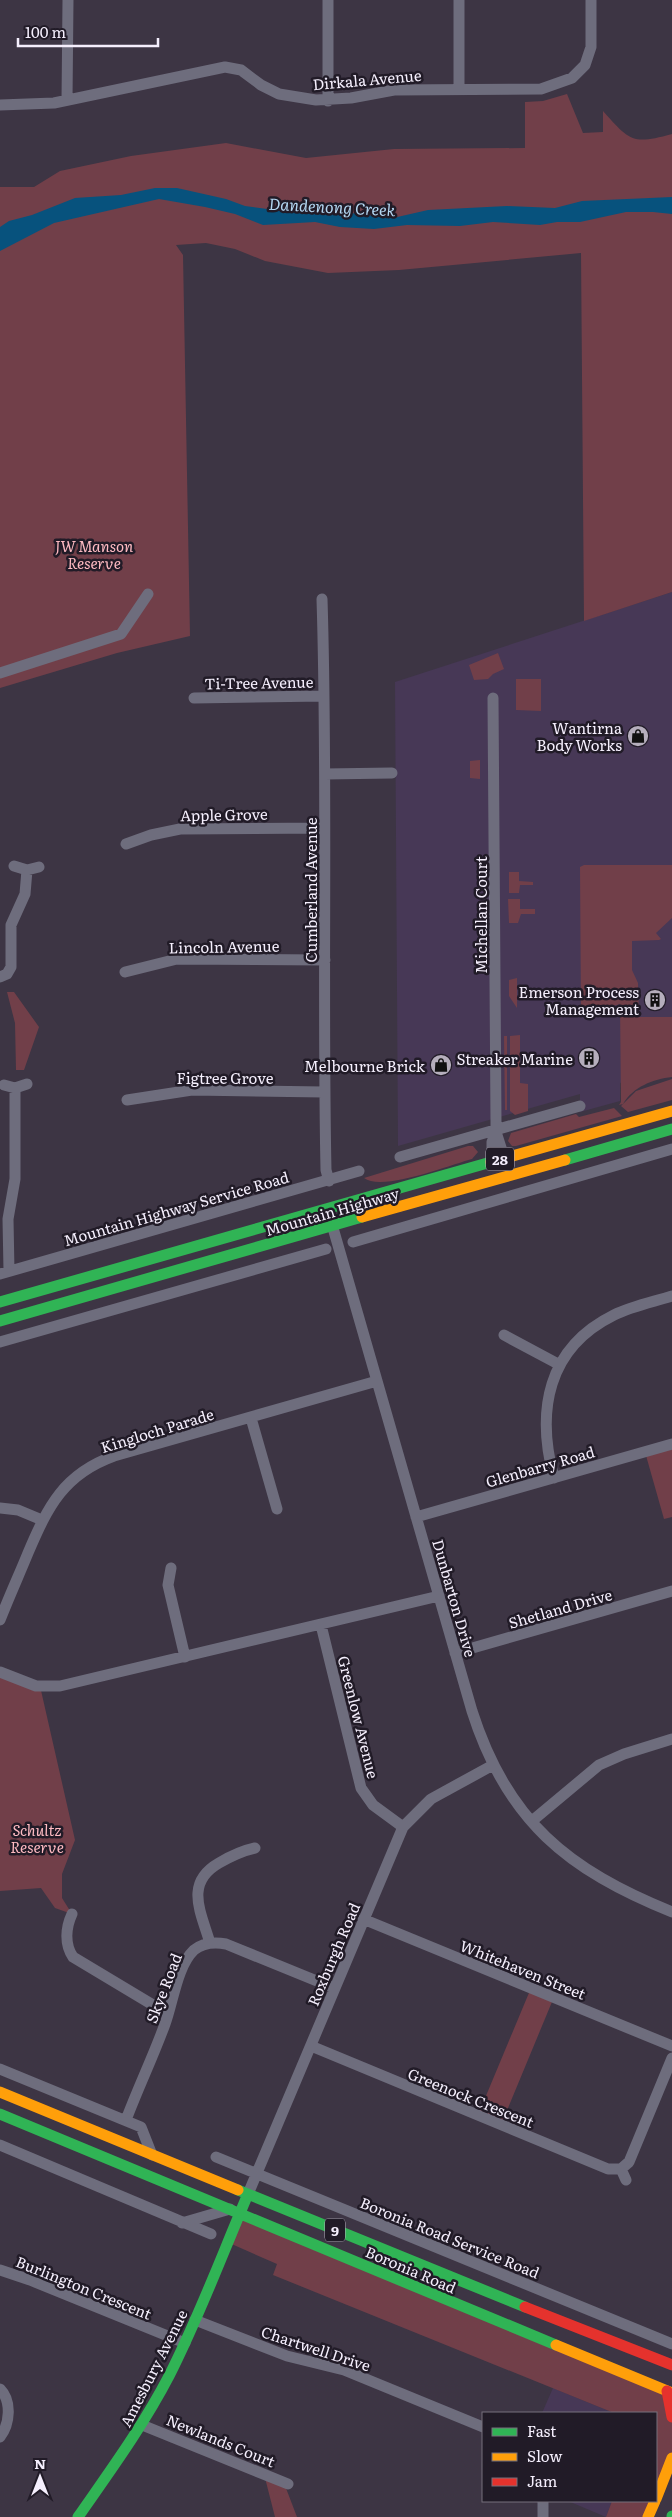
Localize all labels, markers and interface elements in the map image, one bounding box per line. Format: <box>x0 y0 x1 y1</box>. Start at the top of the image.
scale bar <box>18 15 158 47</box>
text: 100 m <box>25 20 66 43</box>
street label: Dirkala Avenue <box>312 63 423 95</box>
water label: Dandenong Creek <box>268 191 396 221</box>
park label: JW Manson Reserve <box>55 534 133 574</box>
street label: Ti-Tree Avenue <box>204 670 314 694</box>
place label: Wantirna Body Works <box>537 716 623 756</box>
shop icon: Wantirna Body Works <box>626 724 650 748</box>
street label: Apple Grove <box>180 802 268 826</box>
street label: Cumberland Avenue <box>299 817 322 963</box>
street label: Michellan Court <box>469 856 492 974</box>
street label: Lincoln Avenue <box>168 934 280 958</box>
place label: Emerson Process Management <box>519 980 639 1020</box>
building icon: Emerson Process Management <box>643 988 667 1012</box>
building icon: Streaker Marine <box>577 1046 601 1070</box>
place label: Streaker Marine <box>457 1047 573 1070</box>
shop icon: Melbourne Brick <box>429 1053 453 1077</box>
place label: Melbourne Brick <box>304 1054 426 1077</box>
street label: Figtree Grove <box>177 1066 274 1089</box>
road number: 28 <box>486 1148 514 1170</box>
street label: Mountain Highway Service Road <box>61 1165 291 1251</box>
street label: Mountain Highway <box>262 1181 402 1241</box>
street label: Kingloch Parade <box>98 1402 217 1458</box>
street label: Glenbarry Road <box>483 1439 597 1493</box>
street label: Dunbarton Drive <box>427 1536 483 1660</box>
street label: Shetland Drive <box>505 1582 615 1634</box>
street label: Greenlow Avenue <box>333 1653 385 1781</box>
park label: Schultz Reserve <box>10 1818 64 1858</box>
street label: Roxburgh Road <box>301 1899 365 2009</box>
street label: Whitehaven Street <box>457 1933 589 2005</box>
street label: Skye Road <box>139 1950 187 2026</box>
street label: Greenock Crescent <box>405 2061 537 2133</box>
street label: Boronia Road Service Road <box>358 2193 542 2281</box>
road number: 9 <box>325 2218 345 2242</box>
street label: Boronia Road <box>363 2242 459 2296</box>
street label: Burlington Crescent <box>13 2249 155 2325</box>
street label: Amesbury Avenue <box>113 2305 193 2431</box>
street label: Chartwell Drive <box>258 2319 374 2377</box>
street label: Newlands Court <box>163 2408 279 2472</box>
legend <box>482 2412 657 2502</box>
text: Fast <box>527 2419 556 2442</box>
text: Slow <box>527 2444 562 2467</box>
north arrow <box>15 2452 65 2502</box>
text: N <box>34 2453 46 2473</box>
text: Jam <box>527 2469 558 2492</box>

